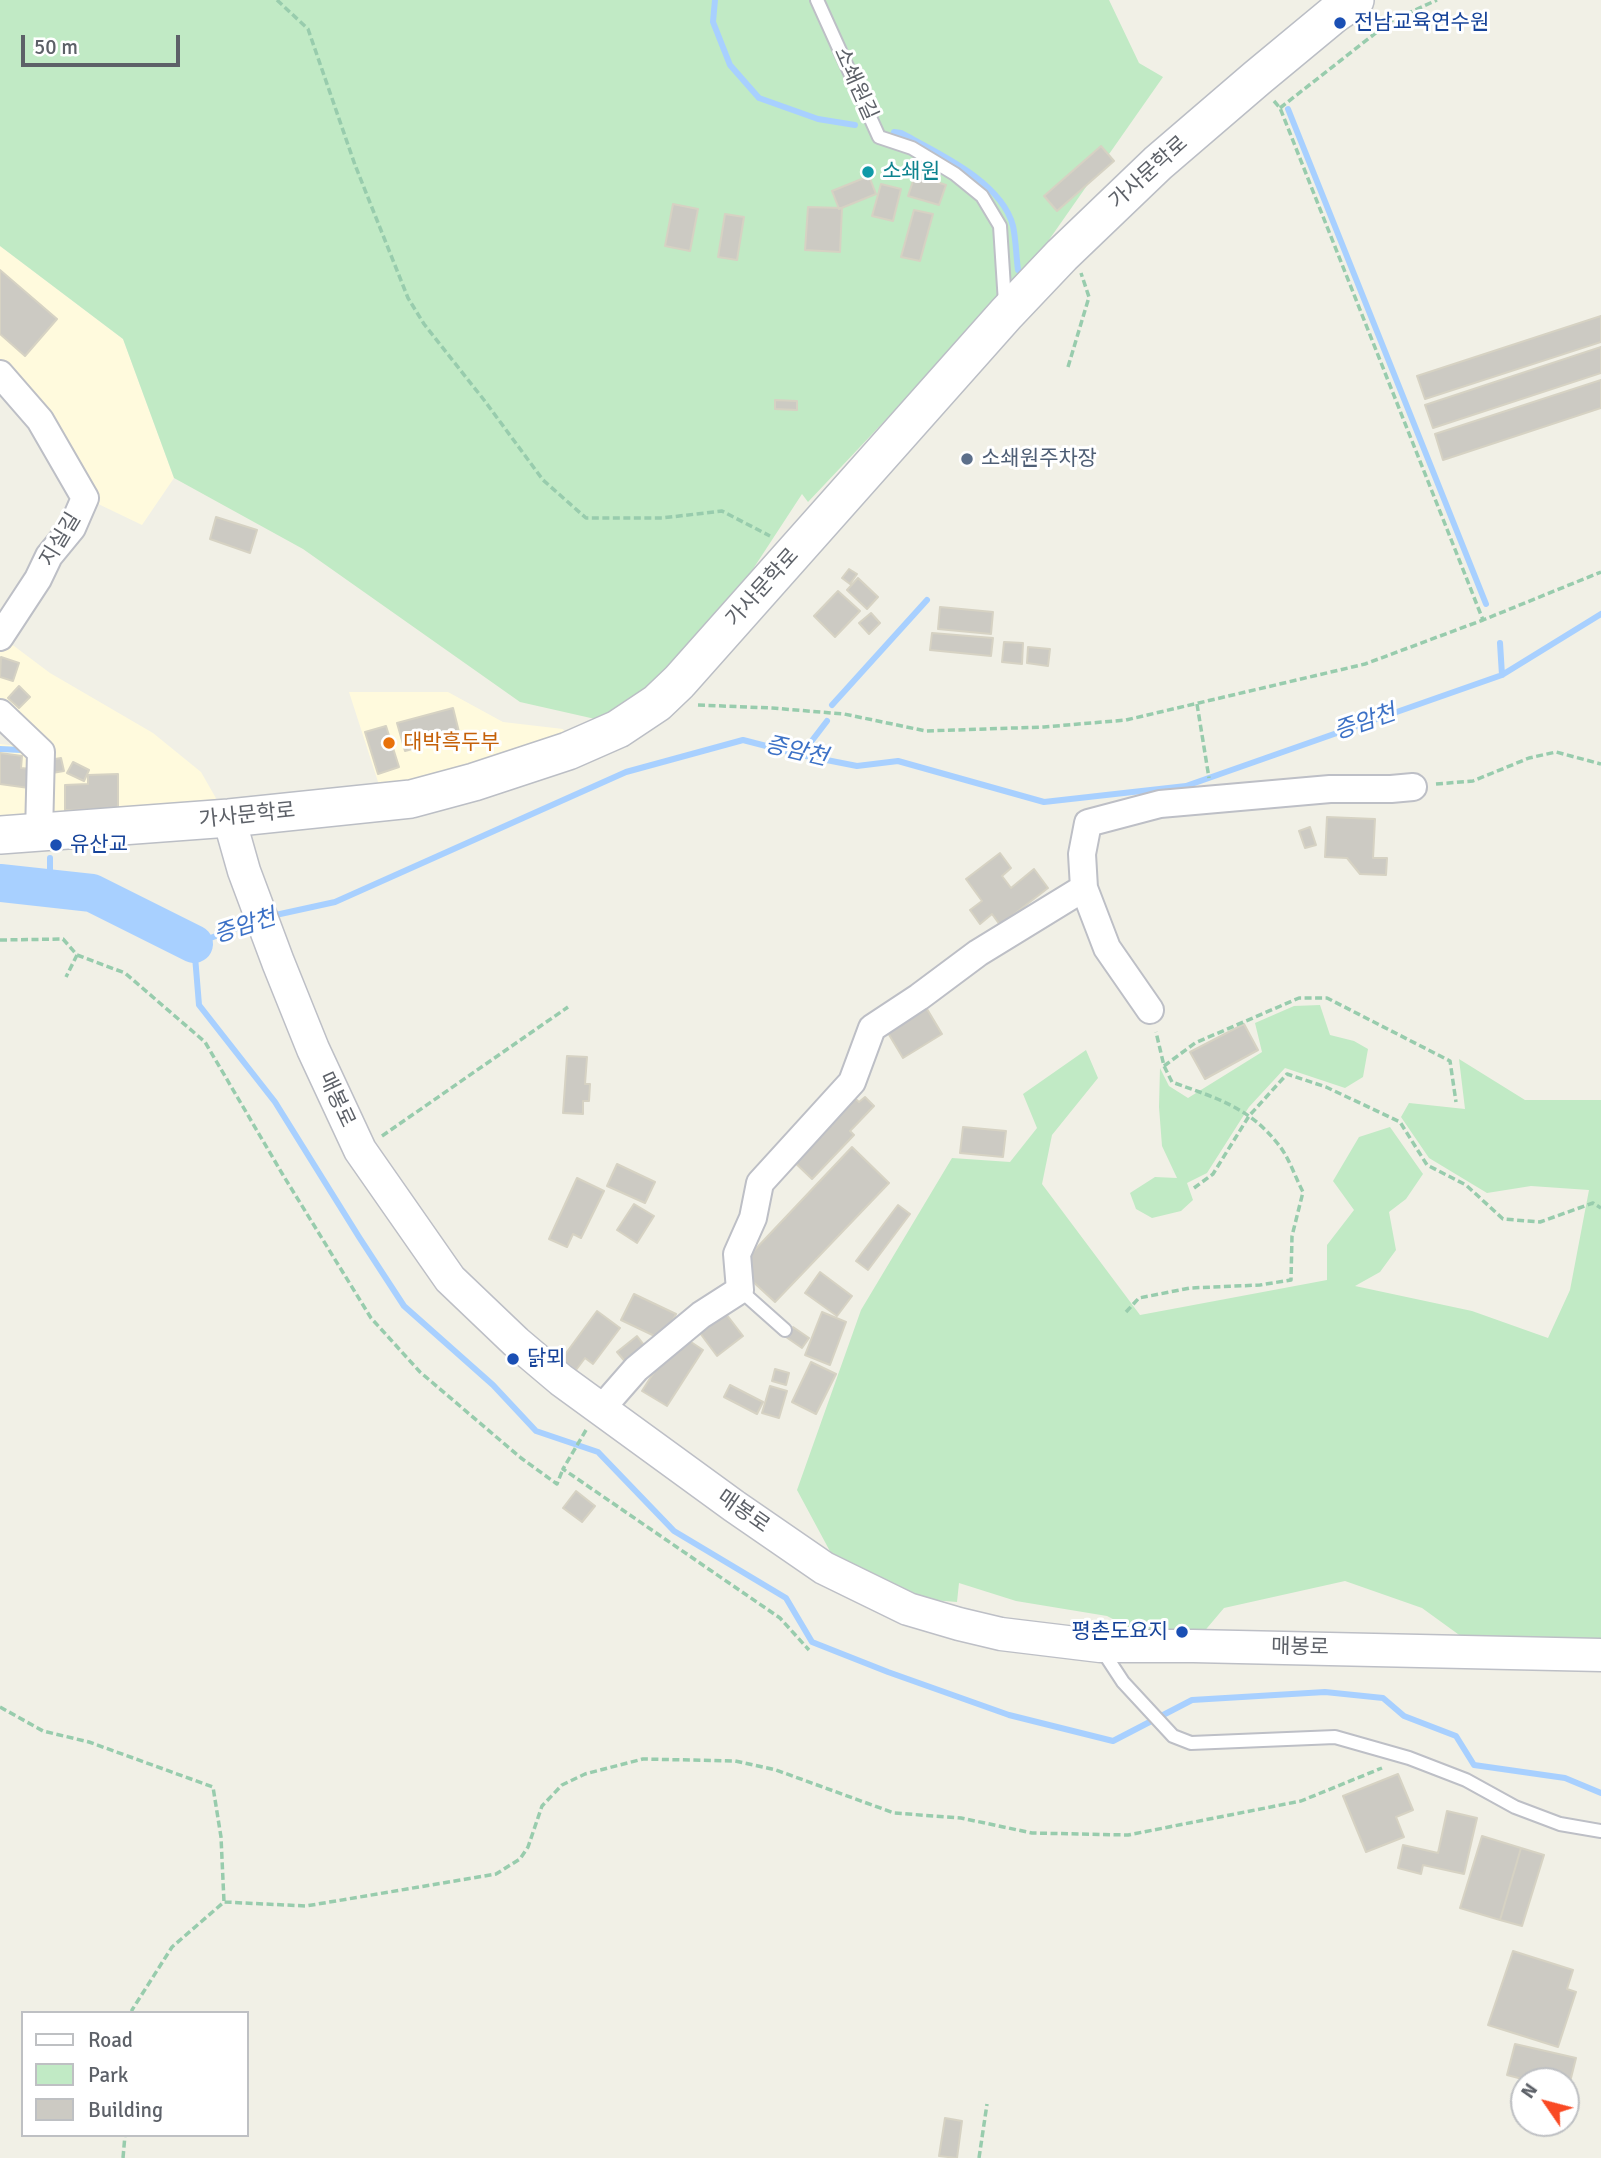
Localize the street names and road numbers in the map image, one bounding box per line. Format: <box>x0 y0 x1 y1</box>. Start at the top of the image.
street label: 소쇄원길 <box>828 44 882 124</box>
street label: 가사문학로 <box>1105 131 1193 215</box>
street label: 지실길 <box>35 509 87 571</box>
street label: 가사문학로 <box>721 544 805 632</box>
street label: 가사문학로 <box>198 798 296 834</box>
street label: 매봉로 <box>312 1068 360 1132</box>
street label: 매봉로 <box>712 1485 774 1539</box>
street label: 매봉로 <box>1271 1635 1329 1661</box>

